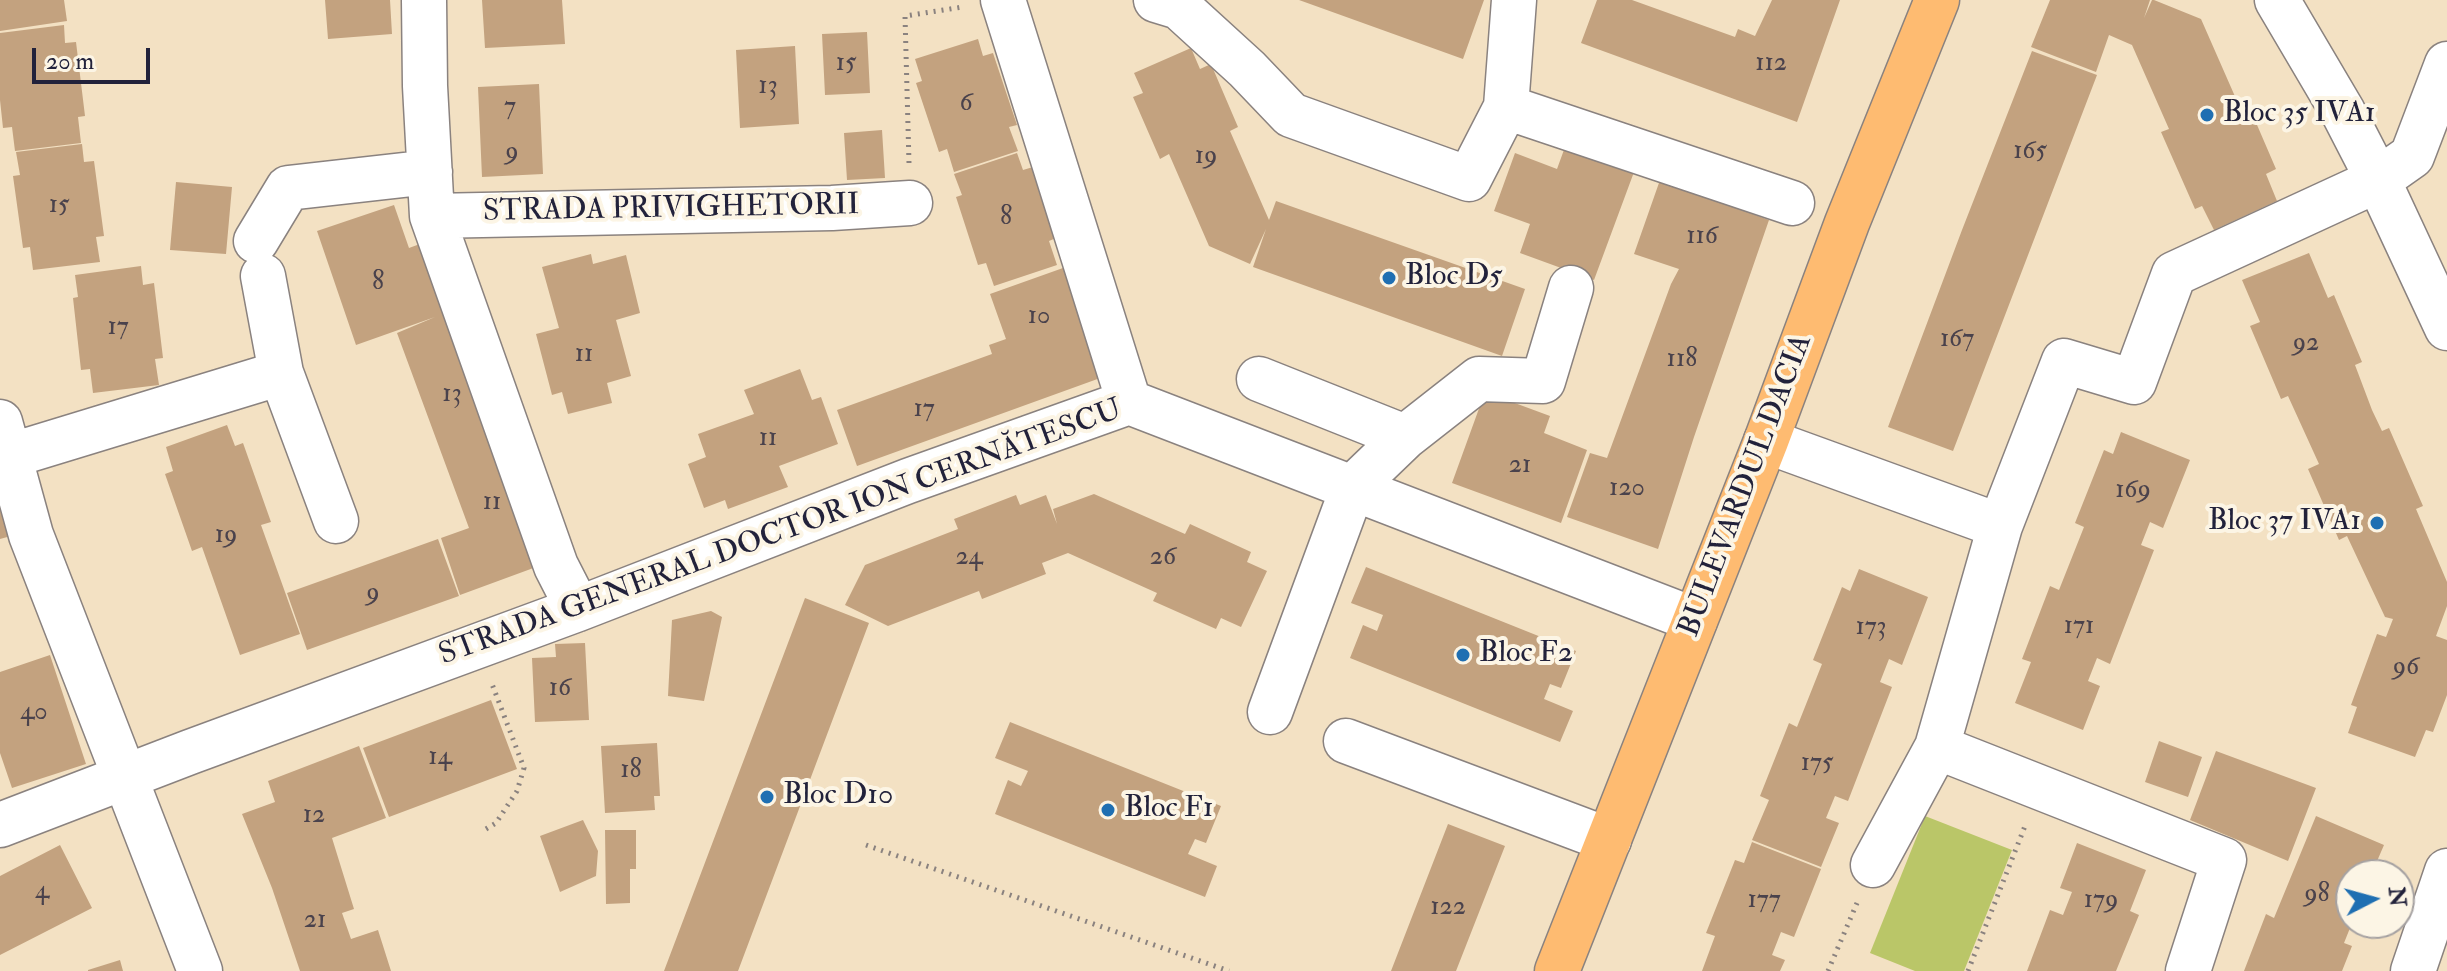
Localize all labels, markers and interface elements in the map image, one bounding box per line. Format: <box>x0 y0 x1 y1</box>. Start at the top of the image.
scale bar <box>36 32 154 82</box>
text: 20 m <box>46 46 94 77</box>
house number: 15 <box>836 48 856 80</box>
house number: 112 <box>1755 48 1787 80</box>
house number: 13 <box>758 71 778 103</box>
house number: 6 <box>959 88 973 120</box>
house number: 7 <box>504 92 516 124</box>
place label: Bloc 35 IVA1 <box>2223 97 2376 133</box>
marker: Bloc 35 IVA1 <box>2198 106 2216 124</box>
house number: 165 <box>2013 136 2047 168</box>
house number: 9 <box>505 137 519 169</box>
house number: 19 <box>1195 141 1217 173</box>
street label: STRADA PRIVIGHETORII <box>482 189 860 231</box>
house number: 15 <box>49 190 69 222</box>
house number: 8 <box>1000 202 1012 234</box>
house number: 116 <box>1686 221 1718 253</box>
place label: Bloc D5 <box>1405 260 1503 296</box>
house number: 8 <box>372 267 384 299</box>
marker: Bloc D5 <box>1380 269 1398 287</box>
house number: 10 <box>1028 301 1050 333</box>
house number: 17 <box>107 312 129 344</box>
house number: 167 <box>1940 324 1974 356</box>
house number: 92 <box>2293 328 2319 360</box>
street label: BULEVARDUL DACIA <box>1673 330 1821 642</box>
house number: 11 <box>575 339 593 371</box>
house number: 118 <box>1667 344 1697 376</box>
house number: 13 <box>442 379 462 411</box>
street label: STRADA GENERAL DOCTOR ION CERNĂTESCU <box>435 393 1127 675</box>
house number: 17 <box>913 394 935 426</box>
house number: 11 <box>759 423 777 455</box>
house number: 21 <box>1509 450 1531 482</box>
house number: 120 <box>1609 473 1645 505</box>
house number: 169 <box>2115 475 2151 507</box>
house number: 11 <box>483 487 501 519</box>
place label: Bloc 37 IVA1 <box>2208 505 2361 541</box>
marker: Bloc 37 IVA1 <box>2368 514 2386 532</box>
house number: 19 <box>215 520 237 552</box>
house number: 24 <box>955 542 983 574</box>
house number: 26 <box>1150 542 1176 574</box>
house number: 9 <box>366 578 380 610</box>
house number: 171 <box>2064 611 2094 643</box>
house number: 173 <box>1855 612 1887 644</box>
place label: Bloc F2 <box>1479 637 1573 673</box>
marker: Bloc F2 <box>1454 646 1472 664</box>
house number: 96 <box>2393 652 2419 684</box>
house number: 16 <box>549 673 571 705</box>
house number: 40 <box>20 697 48 729</box>
house number: 14 <box>428 742 452 774</box>
house number: 175 <box>1801 748 1833 780</box>
house number: 18 <box>620 755 642 787</box>
place label: Bloc D10 <box>783 779 893 815</box>
marker: Bloc D10 <box>758 788 776 806</box>
place label: Bloc F1 <box>1124 792 1213 828</box>
house number: 12 <box>303 800 325 832</box>
marker: Bloc F1 <box>1099 801 1117 819</box>
north arrow <box>2335 859 2415 939</box>
house number: 4 <box>35 876 49 908</box>
house number: 98 <box>2304 879 2330 911</box>
house number: 177 <box>1747 885 1781 917</box>
house number: 179 <box>2084 885 2118 917</box>
text: N <box>2382 885 2412 908</box>
house number: 122 <box>1430 892 1466 924</box>
house number: 21 <box>304 905 326 937</box>

